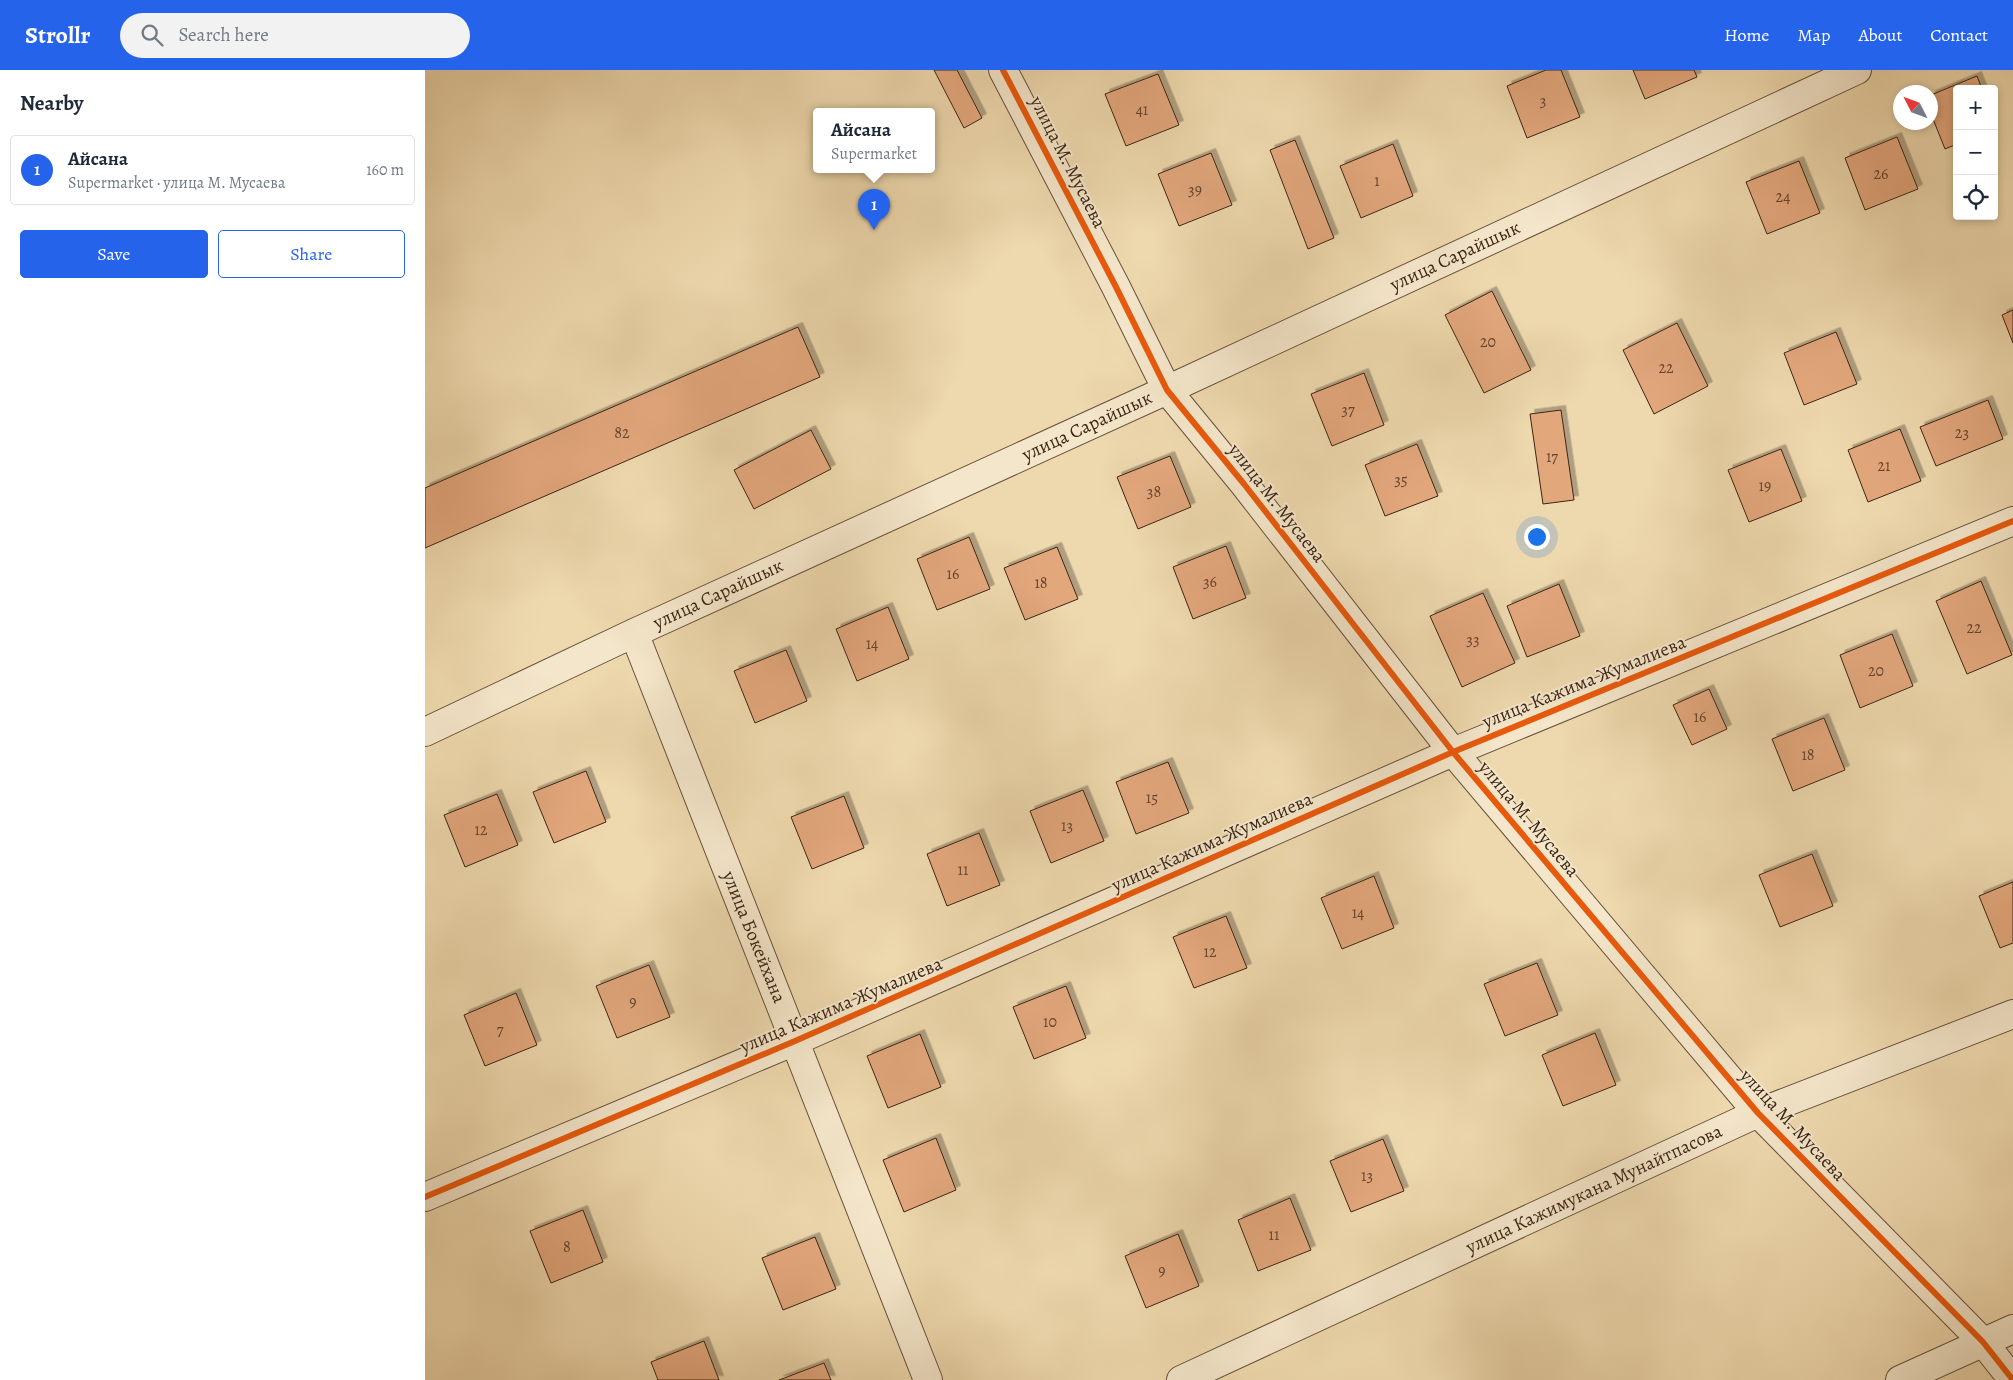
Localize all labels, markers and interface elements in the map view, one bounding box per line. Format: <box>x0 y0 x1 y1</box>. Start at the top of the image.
search box <box>120 13 470 58</box>
text: Strollr <box>25 19 90 51</box>
icon: search <box>138 21 166 49</box>
text: Search here <box>178 22 269 48</box>
text: Home <box>1724 23 1769 47</box>
text: Map <box>1797 23 1830 47</box>
text: About <box>1858 23 1902 47</box>
text: Contact <box>1930 23 1988 47</box>
north arrow <box>1893 85 1938 130</box>
map controls <box>1953 85 1998 220</box>
button: + <box>1953 85 1998 130</box>
text: Nearby <box>20 89 83 117</box>
house number: 3 <box>1540 90 1546 112</box>
street label: улица М. Мусаева <box>1023 91 1113 233</box>
house number: 41 <box>1136 99 1149 121</box>
popup <box>813 108 935 173</box>
text: Айсана <box>831 117 891 143</box>
button: − <box>1953 130 1998 175</box>
text: Supermarket <box>831 143 917 165</box>
text: Айсана <box>68 146 128 172</box>
text: 1 <box>34 159 40 181</box>
text: 160 m <box>366 159 404 181</box>
house number: 26 <box>1874 163 1889 185</box>
house number: 1 <box>1374 170 1380 192</box>
text: Supermarket · улица М. Мусаева <box>68 172 285 194</box>
button: locate <box>1953 175 1998 220</box>
house number: 39 <box>1188 179 1202 201</box>
house number: 24 <box>1776 186 1790 208</box>
pin: 1 <box>858 189 890 230</box>
street label: улица Сарайшык <box>1385 214 1524 298</box>
button: Save <box>20 230 208 278</box>
button: Share <box>218 230 405 278</box>
house number: 20 <box>1480 331 1496 353</box>
house number: 22 <box>1658 357 1674 379</box>
street label: улица Сарайшык <box>1017 384 1156 468</box>
house number: 37 <box>1341 399 1355 421</box>
house number: 82 <box>614 422 630 444</box>
house number: 23 <box>1955 422 1969 444</box>
street label: улица М. Мусаева <box>1222 437 1332 568</box>
house number: 17 <box>1546 446 1558 468</box>
house number: 21 <box>1877 455 1891 477</box>
house number: 35 <box>1394 469 1408 491</box>
house number: 19 <box>1759 475 1771 497</box>
house number: 38 <box>1147 481 1161 503</box>
your location <box>1524 524 1550 550</box>
street label: улица Сарайшык <box>648 552 787 636</box>
house number: 16 <box>947 563 959 585</box>
house number: 36 <box>1203 571 1217 593</box>
house number: 18 <box>1034 572 1048 594</box>
house number: 22 <box>1966 617 1982 639</box>
house number: 33 <box>1466 629 1480 651</box>
street label: улица Кажима Жумалиева <box>1477 629 1690 735</box>
house number: 14 <box>866 633 878 655</box>
house number: 20 <box>1868 660 1884 682</box>
house number: 16 <box>1694 706 1706 728</box>
house number: 18 <box>1801 744 1815 766</box>
street label: улица М. Мусаева <box>1472 754 1586 883</box>
street label: улица Кажима Жумалиева <box>1106 786 1317 899</box>
house number: 15 <box>1146 787 1158 809</box>
house number: 13 <box>1061 815 1073 837</box>
house number: 12 <box>474 819 488 841</box>
house number: 11 <box>958 859 969 881</box>
street label: улица Бокейхана <box>715 866 792 1007</box>
house number: 14 <box>1352 902 1364 924</box>
house number: 12 <box>1203 941 1217 963</box>
street label: улица Кажима Жумалиева <box>735 950 946 1060</box>
house number: 9 <box>629 991 637 1013</box>
house number: 10 <box>1043 1011 1057 1033</box>
house number: 7 <box>497 1019 504 1041</box>
street label: улица М. Мусаева <box>1733 1062 1852 1187</box>
street label: улица Кажимукана Мунайтпасова <box>1461 1118 1727 1260</box>
house number: 13 <box>1361 1165 1373 1187</box>
house number: 11 <box>1269 1224 1280 1246</box>
house number: 8 <box>563 1236 571 1258</box>
house number: 9 <box>1158 1260 1166 1282</box>

